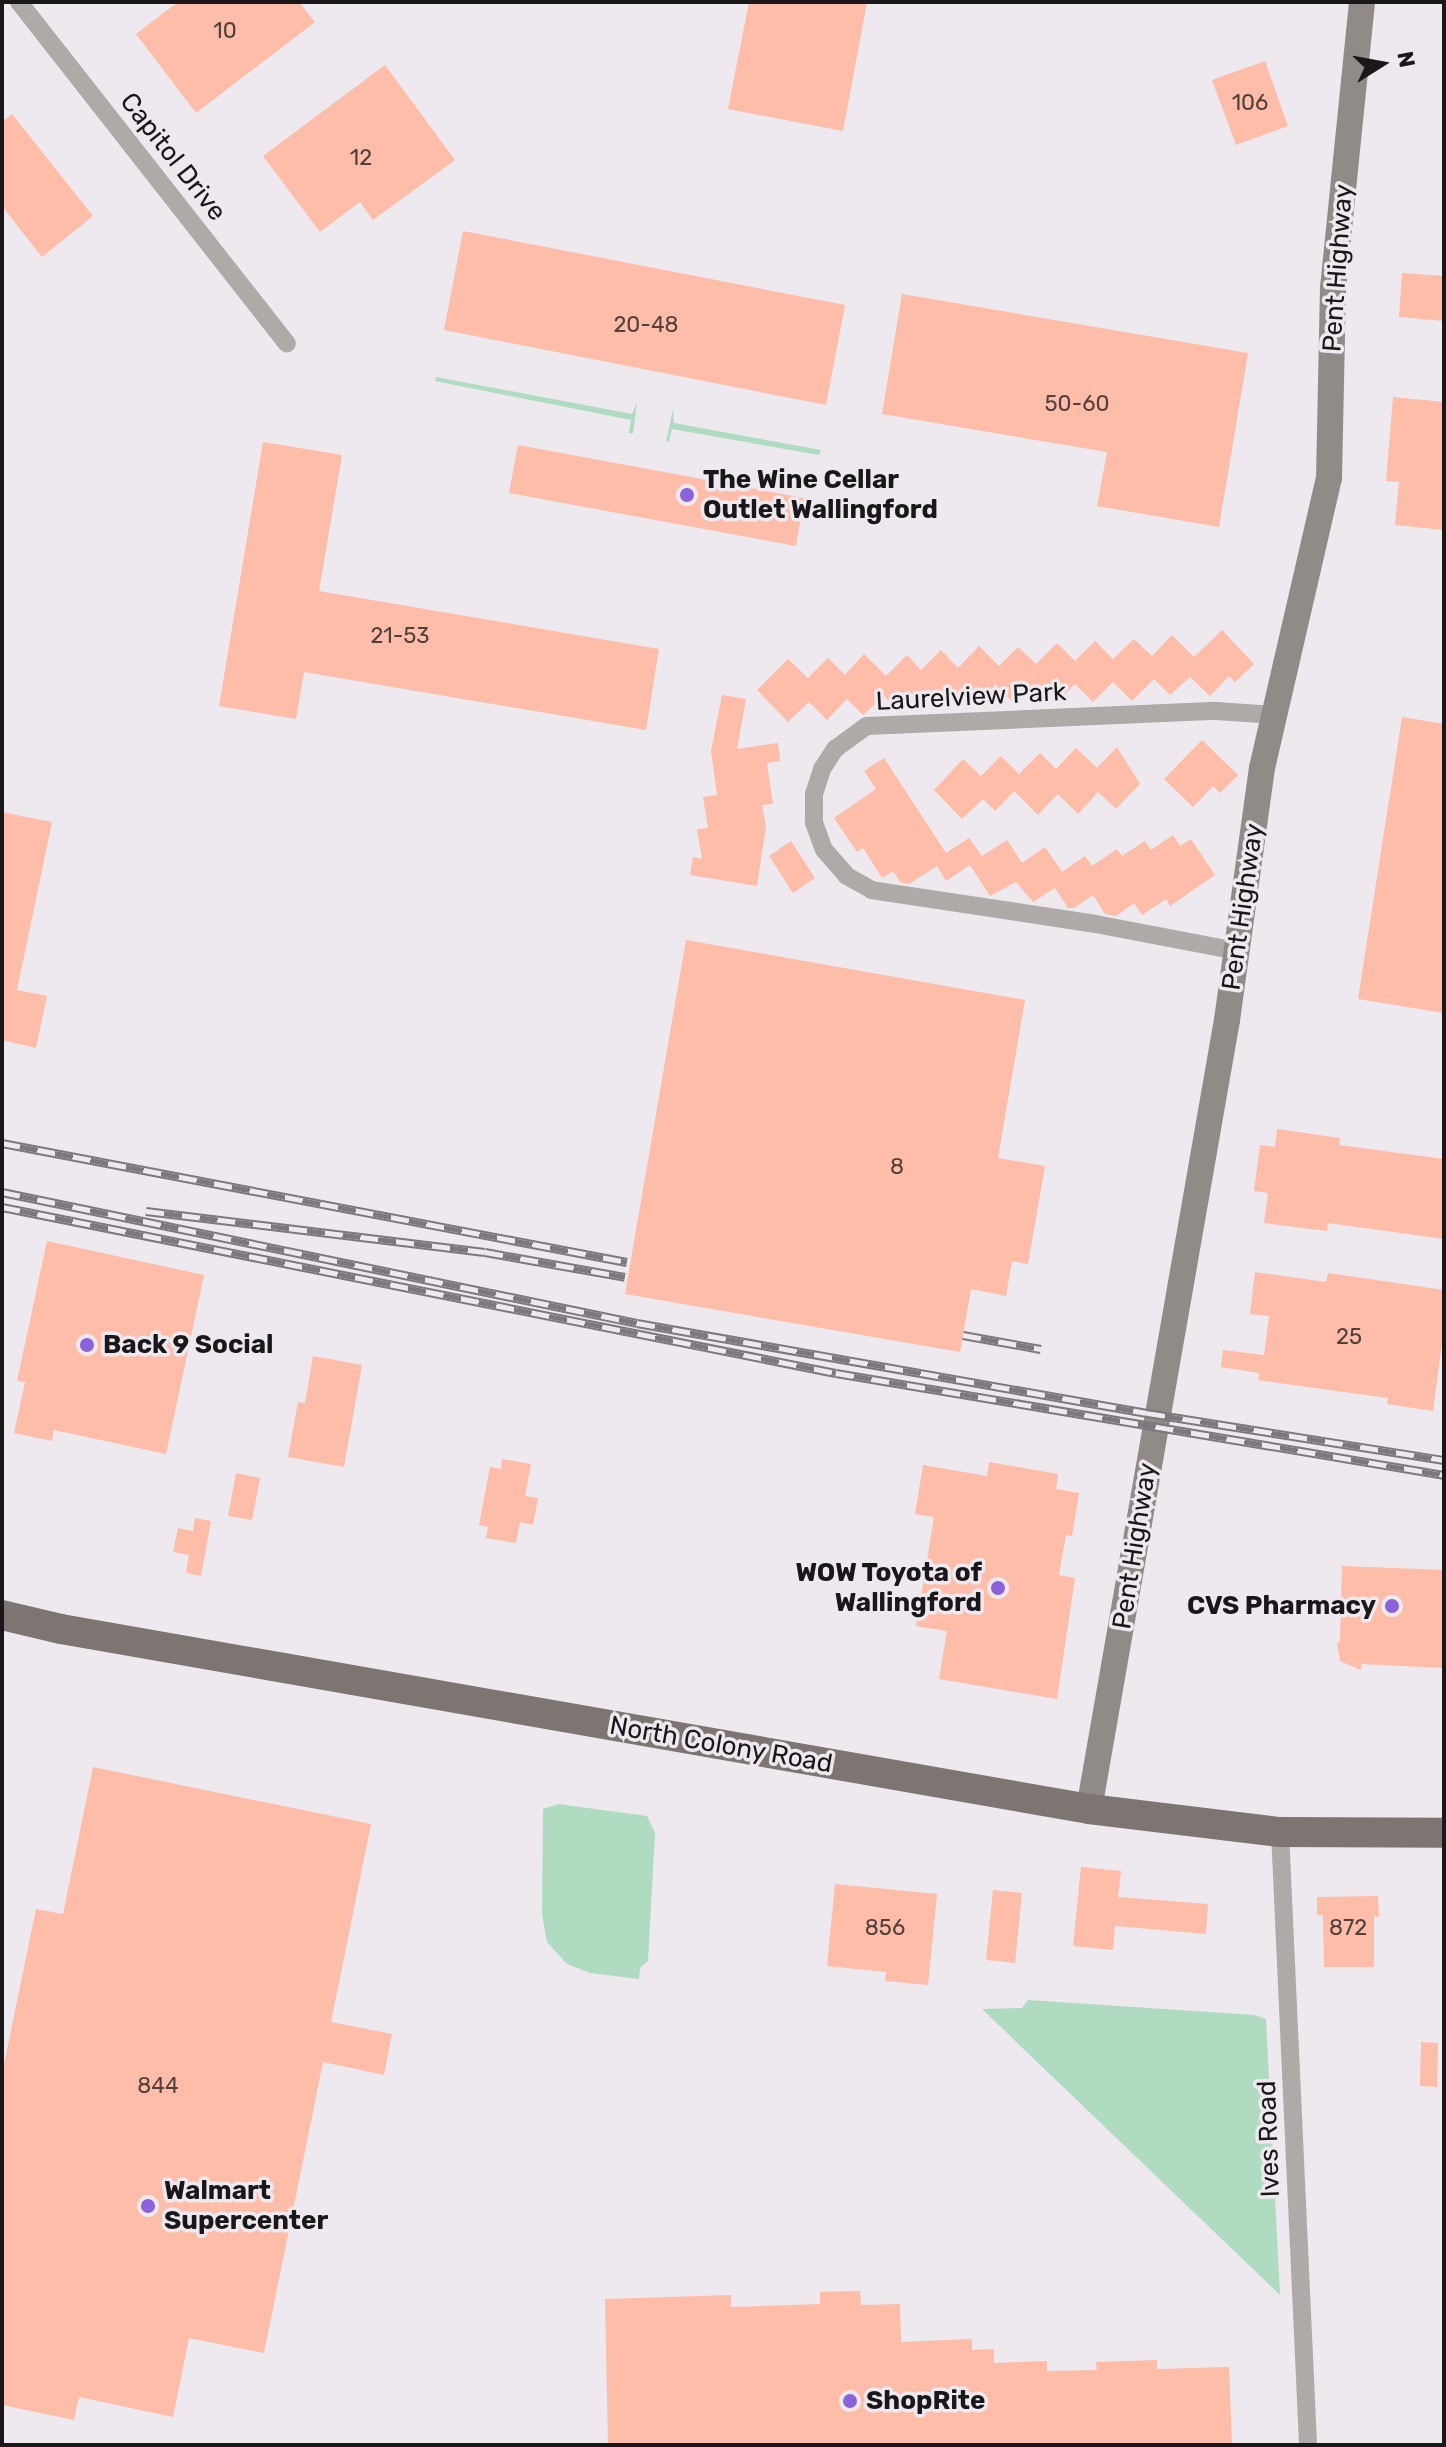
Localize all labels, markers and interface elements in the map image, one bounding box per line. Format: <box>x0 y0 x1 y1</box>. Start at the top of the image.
house number: 10 <box>213 18 237 44</box>
north arrow <box>1342 24 1422 104</box>
text: N <box>1391 49 1421 70</box>
street label: Capitol Drive <box>113 87 233 227</box>
house number: 106 <box>1232 90 1268 116</box>
house number: 12 <box>350 145 372 171</box>
street label: Pent Highway <box>1317 183 1359 353</box>
house number: 20-48 <box>613 312 679 338</box>
house number: 50-60 <box>1045 391 1109 417</box>
place label: The Wine Cellar Outlet Wallingford <box>703 464 938 526</box>
marker: The Wine Cellar Outlet Wallingford <box>678 486 696 504</box>
house number: 21-53 <box>370 623 430 649</box>
street label: Laurelview Park <box>875 676 1067 718</box>
street label: Pent Highway <box>1216 822 1270 992</box>
house number: 8 <box>890 1154 904 1180</box>
house number: 25 <box>1336 1324 1362 1350</box>
place label: Back 9 Social <box>103 1329 274 1361</box>
marker: Back 9 Social <box>78 1336 96 1354</box>
street label: Pent Highway <box>1106 1461 1164 1631</box>
place label: WOW Toyota of Wallingford <box>795 1557 982 1618</box>
marker: WOW Toyota of Wallingford <box>989 1579 1007 1597</box>
place label: CVS Pharmacy <box>1187 1590 1376 1622</box>
marker: CVS Pharmacy <box>1383 1597 1401 1615</box>
street label: North Colony Road <box>607 1710 835 1780</box>
house number: 856 <box>865 1915 905 1941</box>
house number: 872 <box>1329 1915 1367 1941</box>
house number: 844 <box>137 2073 179 2099</box>
street label: Ives Road <box>1251 2080 1287 2198</box>
place label: Walmart Supercenter <box>164 2175 328 2236</box>
marker: Walmart Supercenter <box>139 2197 157 2215</box>
place label: ShopRite <box>866 2385 985 2417</box>
marker: ShopRite <box>841 2392 859 2410</box>

